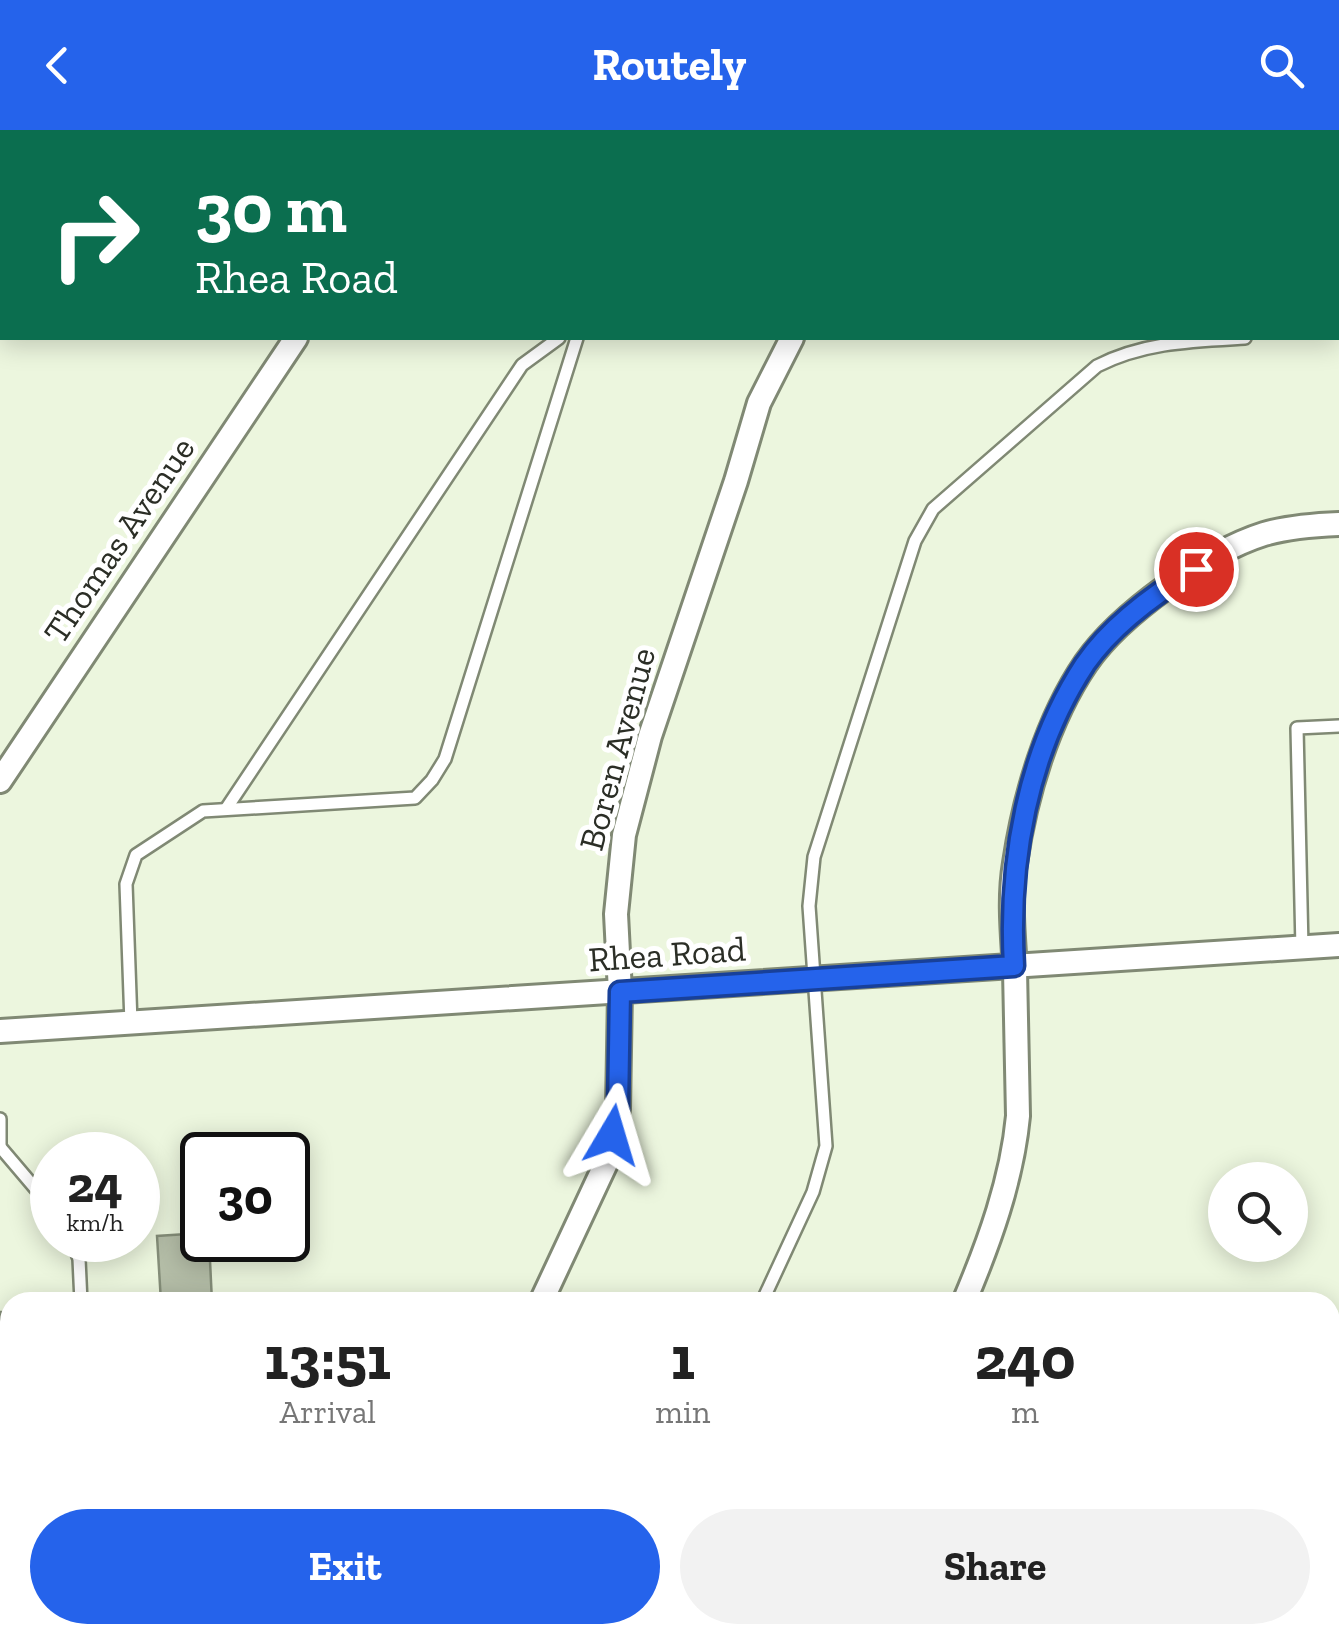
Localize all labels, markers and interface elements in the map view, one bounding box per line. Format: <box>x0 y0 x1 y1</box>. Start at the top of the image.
icon: back <box>30 38 85 93</box>
text: Routely <box>593 38 746 92</box>
icon: search <box>1254 38 1309 93</box>
text: 30 m <box>195 166 347 250</box>
icon: right <box>30 170 160 300</box>
text: Rhea Road <box>195 251 398 305</box>
street label: Thomas Avenue <box>35 429 203 651</box>
pin <box>1154 527 1239 612</box>
icon: arrive <box>1169 542 1224 597</box>
street label: Boren Avenue <box>570 643 664 855</box>
street label: Rhea Road <box>587 928 747 980</box>
position arrow <box>560 1083 664 1187</box>
speed limit sign: 30 <box>180 1132 310 1262</box>
text: 24 <box>67 1155 123 1215</box>
map controls <box>1208 1162 1308 1262</box>
button: search <box>1208 1162 1308 1262</box>
text: km/h <box>66 1207 124 1237</box>
text: 13:51 <box>264 1322 391 1394</box>
text: 1 <box>671 1322 695 1394</box>
text: 240 <box>975 1322 1076 1394</box>
text: Arrival <box>279 1393 376 1431</box>
text: min <box>655 1393 710 1431</box>
text: m <box>1011 1393 1039 1431</box>
button: Exit <box>30 1509 660 1624</box>
button: Share <box>680 1509 1310 1624</box>

